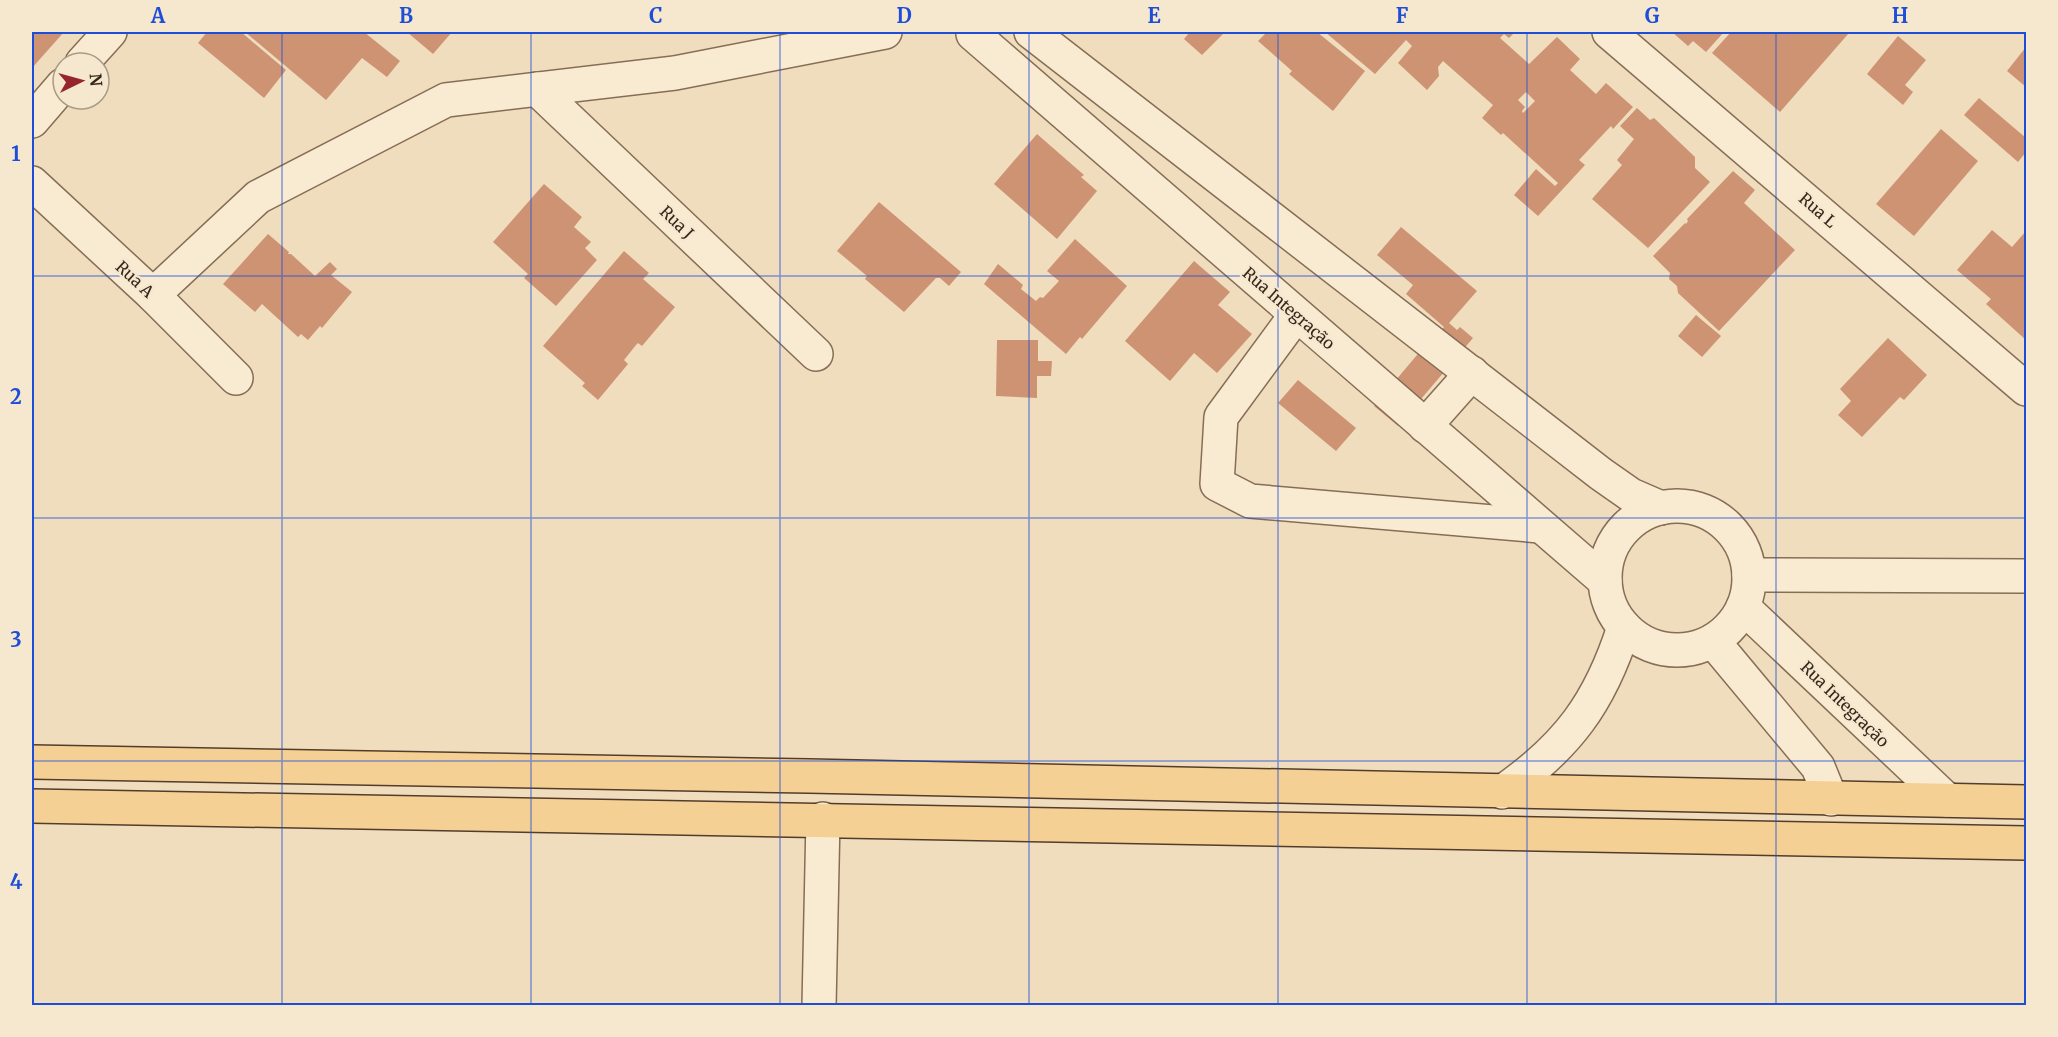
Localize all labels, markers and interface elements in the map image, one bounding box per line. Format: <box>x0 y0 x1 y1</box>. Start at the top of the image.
text: A <box>150 3 166 28</box>
text: B <box>399 3 413 28</box>
text: C <box>649 3 663 28</box>
text: D <box>896 3 912 28</box>
text: E <box>1147 3 1161 28</box>
text: F <box>1396 3 1409 28</box>
text: G <box>1645 3 1660 28</box>
text: H <box>1892 3 1908 28</box>
north arrow <box>51 51 111 111</box>
text: N <box>85 73 106 87</box>
text: 1 <box>11 141 21 166</box>
street label: Rua L <box>1795 188 1841 232</box>
street label: Rua J <box>656 201 698 243</box>
street label: Rua A <box>112 256 159 302</box>
street label: Rua Integração <box>1239 263 1339 353</box>
text: 2 <box>10 384 22 409</box>
text: 3 <box>10 627 22 652</box>
street label: Rua Integração <box>1797 657 1893 751</box>
text: 4 <box>10 869 23 894</box>

